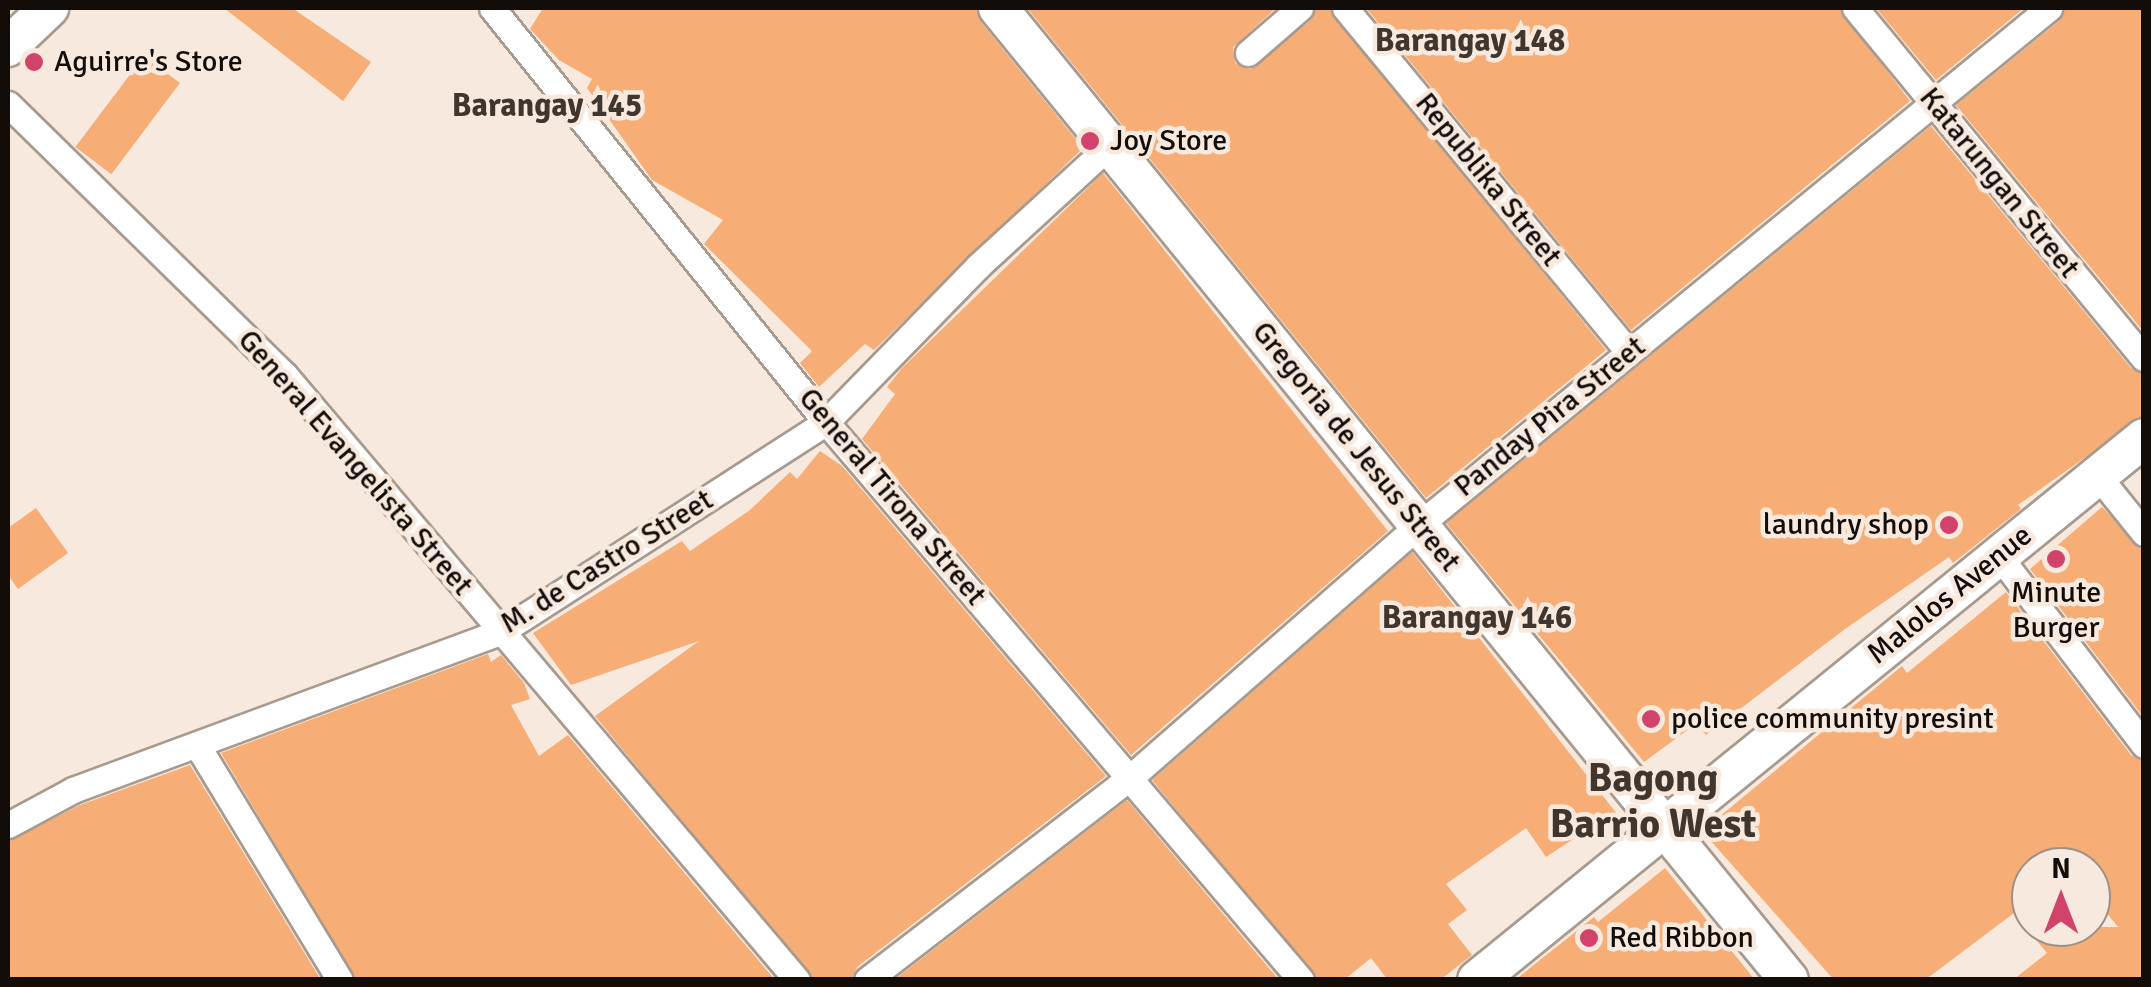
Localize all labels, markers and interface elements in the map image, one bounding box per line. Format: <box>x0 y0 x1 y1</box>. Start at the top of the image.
district label: Barangay 148 <box>1375 22 1565 60</box>
place label: Aguirre's Store <box>54 44 243 80</box>
marker: Aguirre's Store <box>23 51 45 73</box>
street label: Katarungan Street <box>1911 81 2087 285</box>
street label: Republika Street <box>1407 86 1569 274</box>
district label: Barangay 145 <box>452 87 642 125</box>
place label: Joy Store <box>1110 123 1227 159</box>
marker: Joy Store <box>1079 130 1101 152</box>
street label: Gregoria de Jesus Street <box>1244 315 1468 579</box>
street label: General Evangelista Street <box>230 323 480 603</box>
street label: Panday Pira Street <box>1447 329 1653 505</box>
street label: General Tirona Street <box>791 381 993 613</box>
street label: M. de Castro Street <box>494 482 720 642</box>
place label: laundry shop <box>1763 507 1929 543</box>
marker: laundry shop <box>1938 514 1960 536</box>
street label: Malolos Avenue <box>1860 518 2040 672</box>
marker: Minute Burger <box>2045 548 2067 570</box>
place label: Minute Burger <box>2011 575 2101 646</box>
district label: Barangay 146 <box>1382 599 1572 637</box>
place label: police community presint <box>1671 701 1994 737</box>
marker: police community presint <box>1640 708 1662 730</box>
district label: Bagong Barrio West <box>1550 754 1756 848</box>
north arrow <box>2011 847 2111 947</box>
text: N <box>2051 852 2071 886</box>
place label: Red Ribbon <box>1609 920 1754 956</box>
marker: Red Ribbon <box>1578 927 1600 949</box>

